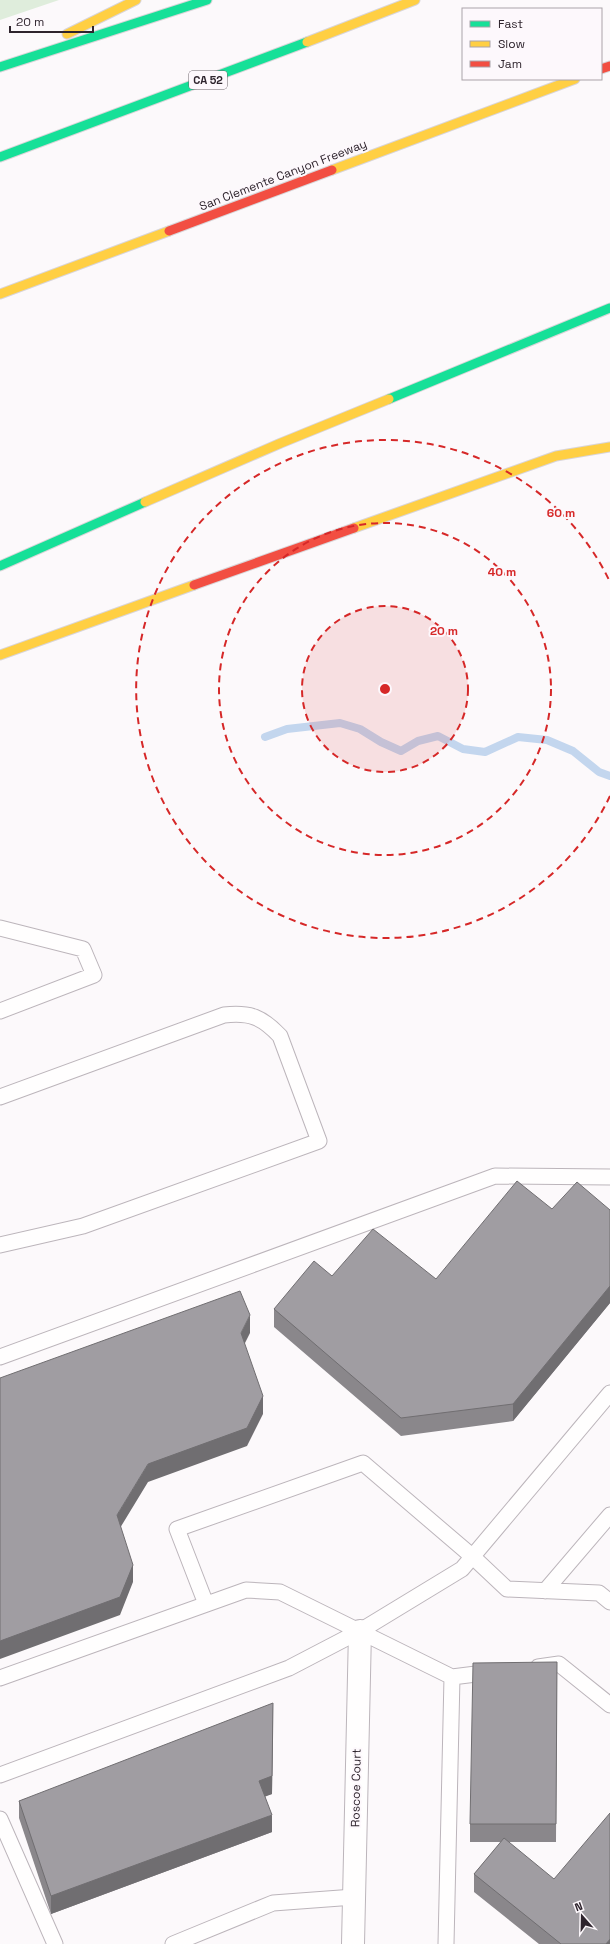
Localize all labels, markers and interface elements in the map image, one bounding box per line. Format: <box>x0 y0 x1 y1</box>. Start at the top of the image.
scale bar <box>10 8 93 34</box>
legend <box>462 8 602 80</box>
text: 20 m <box>16 14 44 30</box>
text: Fast <box>498 16 523 32</box>
text: Slow <box>498 36 525 52</box>
text: Jam <box>498 56 522 72</box>
road number: CA 52 <box>189 71 227 89</box>
street label: San Clemente Canyon Freeway <box>197 136 369 214</box>
text: 60 m <box>547 505 575 521</box>
text: 40 m <box>488 564 516 580</box>
text: 20 m <box>430 623 458 639</box>
centre of rings <box>378 682 392 696</box>
street label: Roscoe Court <box>347 1749 365 1827</box>
north arrow <box>562 1896 602 1936</box>
text: N <box>573 1899 584 1914</box>

